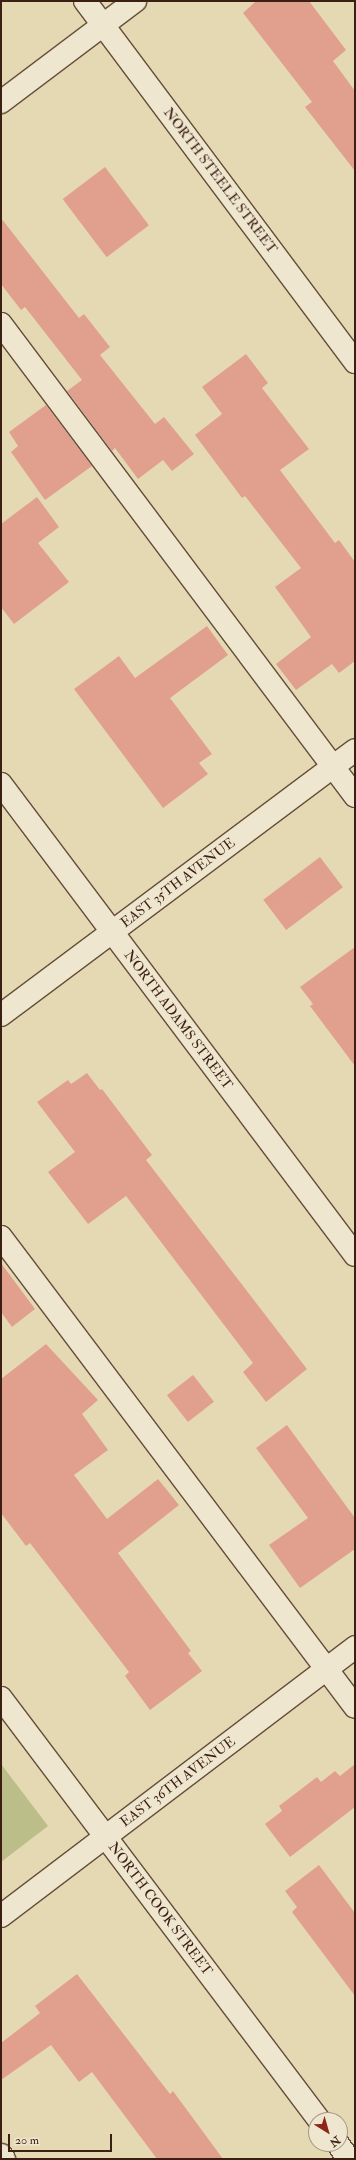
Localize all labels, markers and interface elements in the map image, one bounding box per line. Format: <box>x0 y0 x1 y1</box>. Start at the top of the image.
street label: NORTH STEELE STREET <box>160 105 280 257</box>
street label: EAST 35TH AVENUE <box>118 835 238 931</box>
street label: NORTH ADAMS STREET <box>120 947 236 1093</box>
street label: EAST 36TH AVENUE <box>117 1733 239 1831</box>
street label: NORTH COOK STREET <box>104 1839 216 1979</box>
north arrow <box>308 2112 348 2152</box>
scale bar <box>10 2126 114 2152</box>
text: 20 m <box>15 2133 39 2148</box>
text: N <box>327 2133 343 2149</box>

